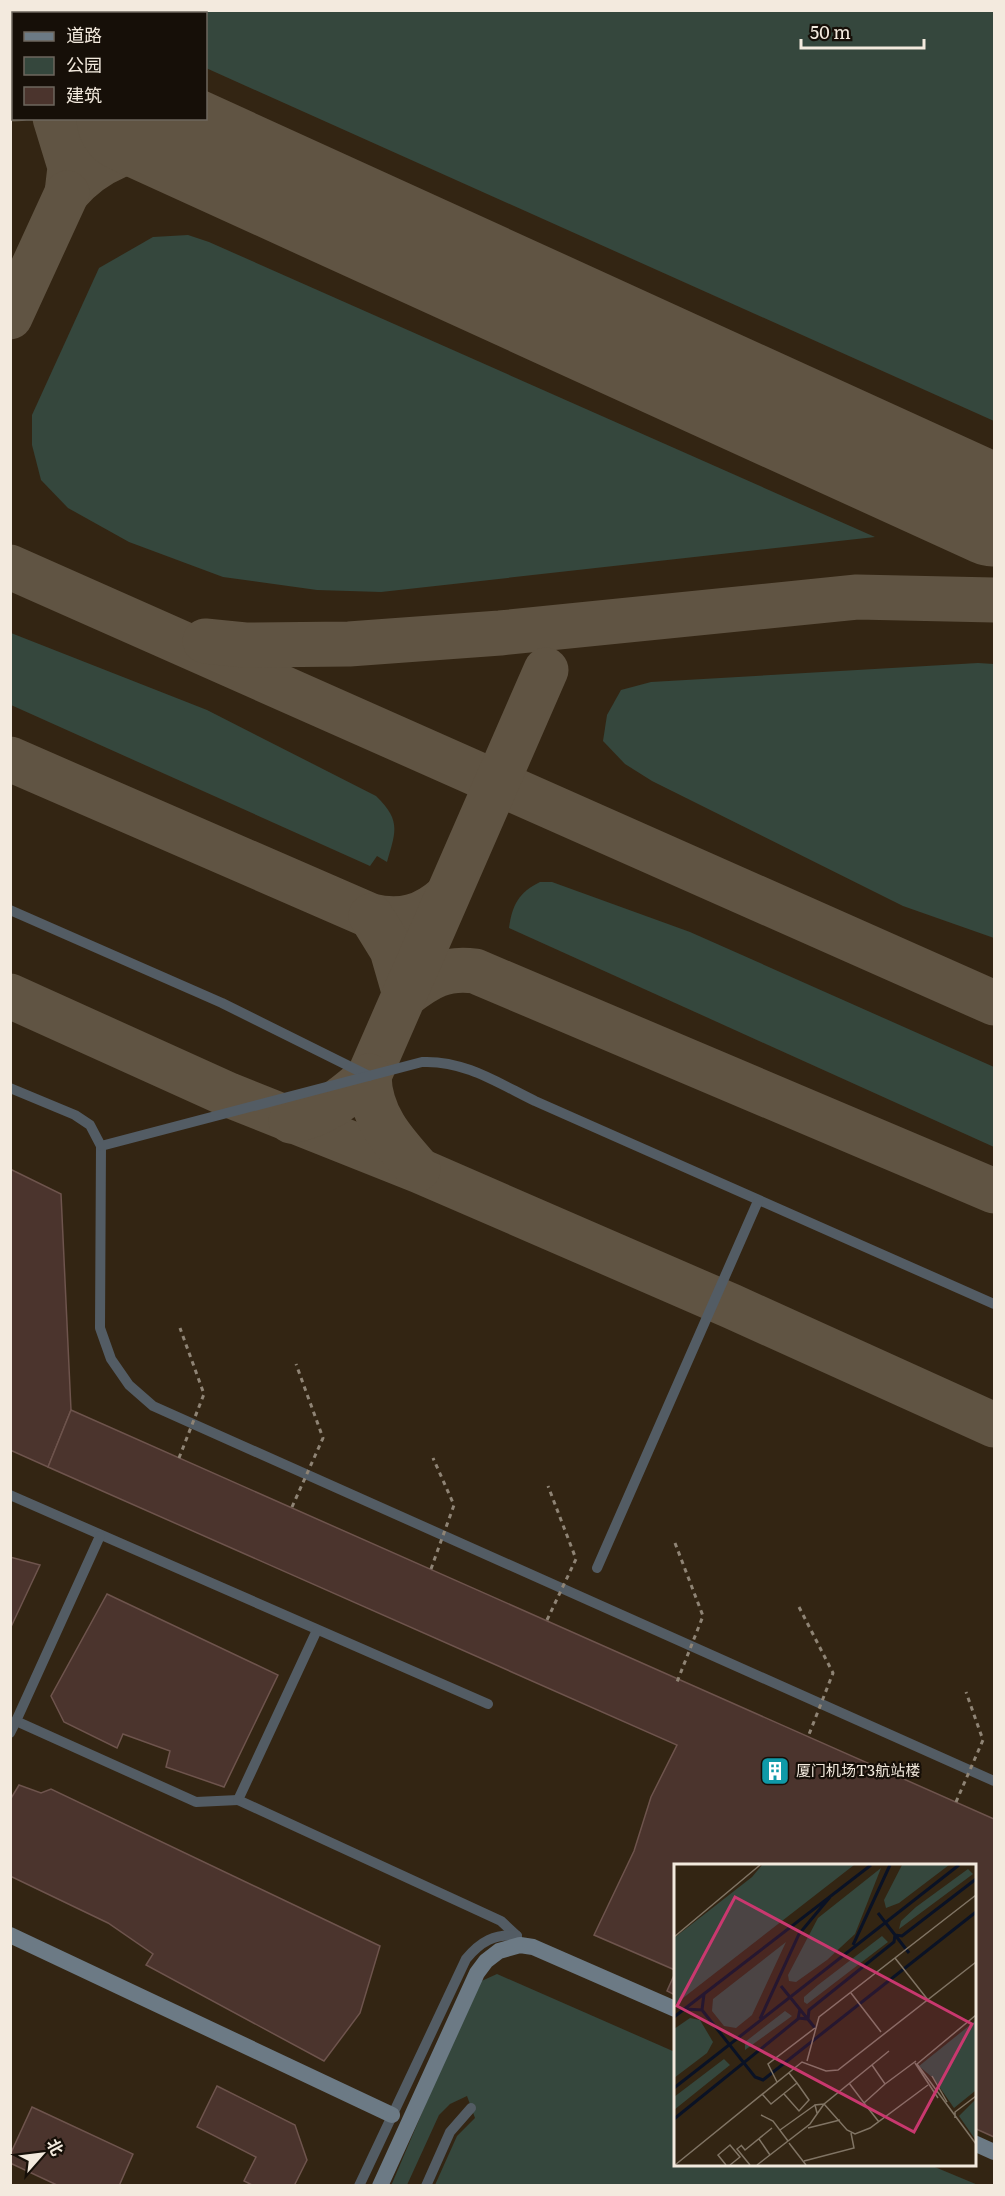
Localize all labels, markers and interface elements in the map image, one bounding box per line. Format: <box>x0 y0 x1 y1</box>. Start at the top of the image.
legend <box>12 12 207 120</box>
scale bar <box>801 12 924 50</box>
text: 50 m <box>810 18 851 45</box>
text: 道路 <box>66 21 102 48</box>
text: 公园 <box>66 51 102 78</box>
text: 建筑 <box>66 81 102 108</box>
building icon: 厦门机场T3航站楼 <box>759 1755 791 1787</box>
place label: 厦门机场T3航站楼 <box>796 1758 920 1781</box>
inset map <box>674 1864 975 2166</box>
north arrow <box>12 2124 72 2184</box>
text: 北 <box>42 2134 70 2159</box>

